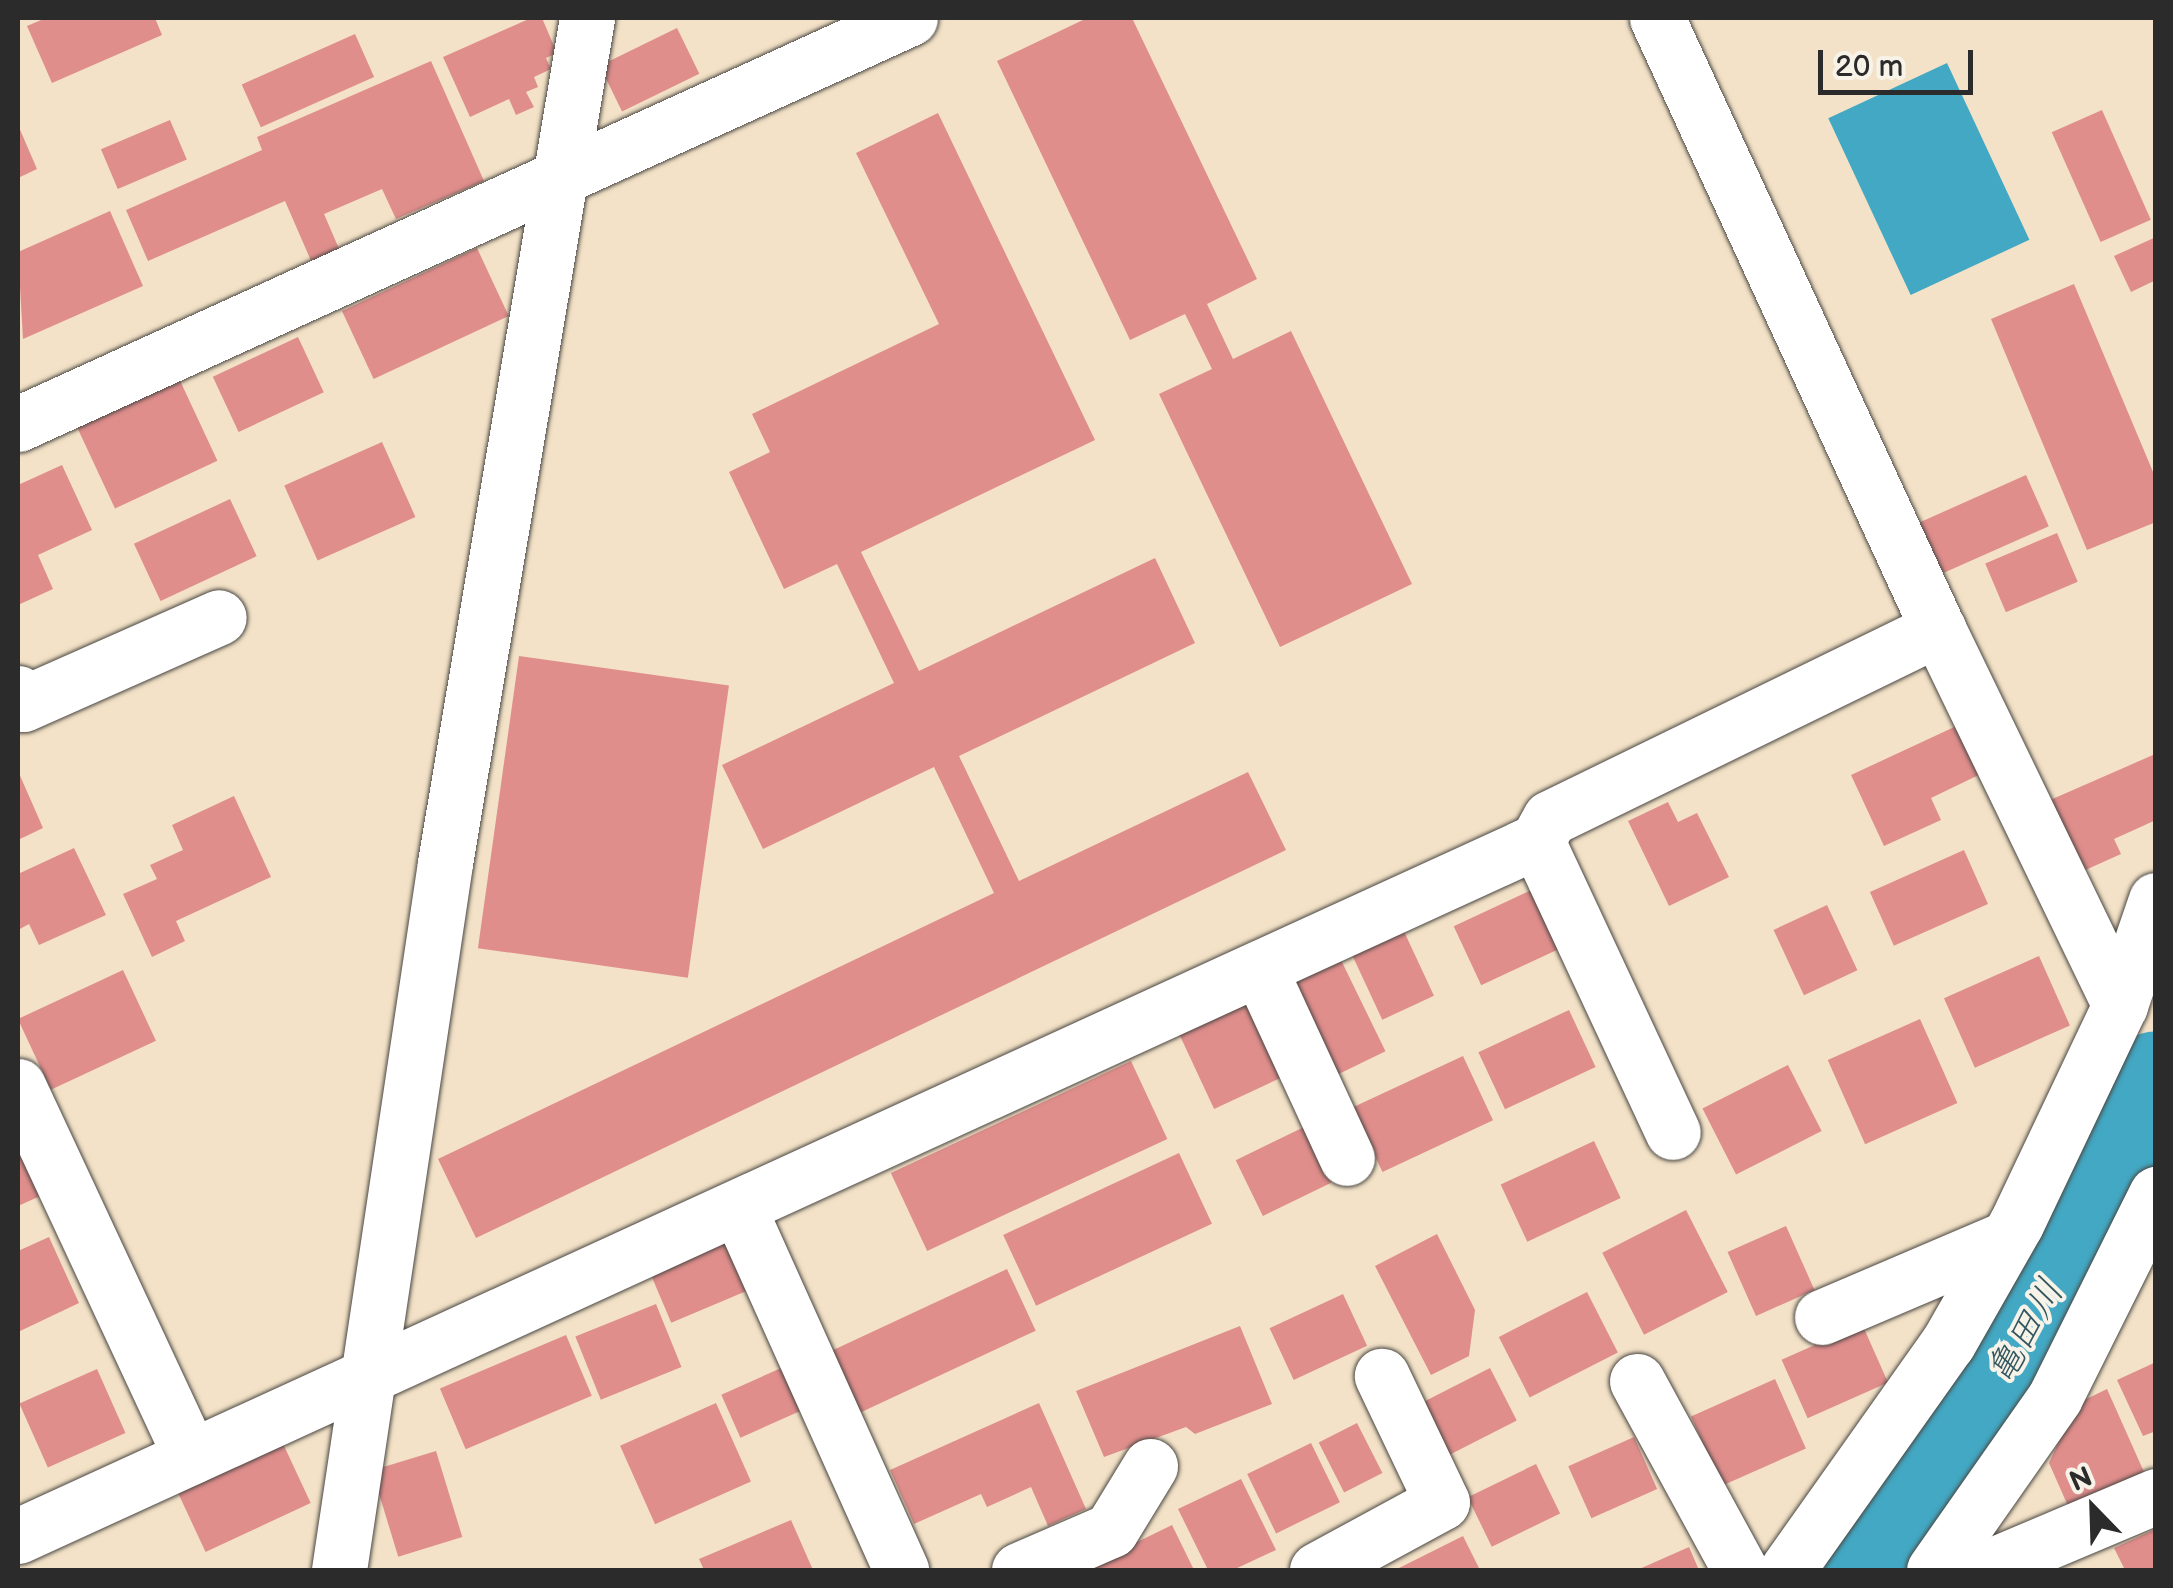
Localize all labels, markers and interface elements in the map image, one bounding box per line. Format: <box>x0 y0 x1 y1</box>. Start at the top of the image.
scale bar <box>1823 30 1978 92</box>
text: 20 m <box>1835 49 1903 85</box>
water label: 亀田川 <box>1978 1271 2074 1393</box>
north arrow <box>2043 1458 2143 1558</box>
text: N <box>2065 1461 2097 1499</box>

